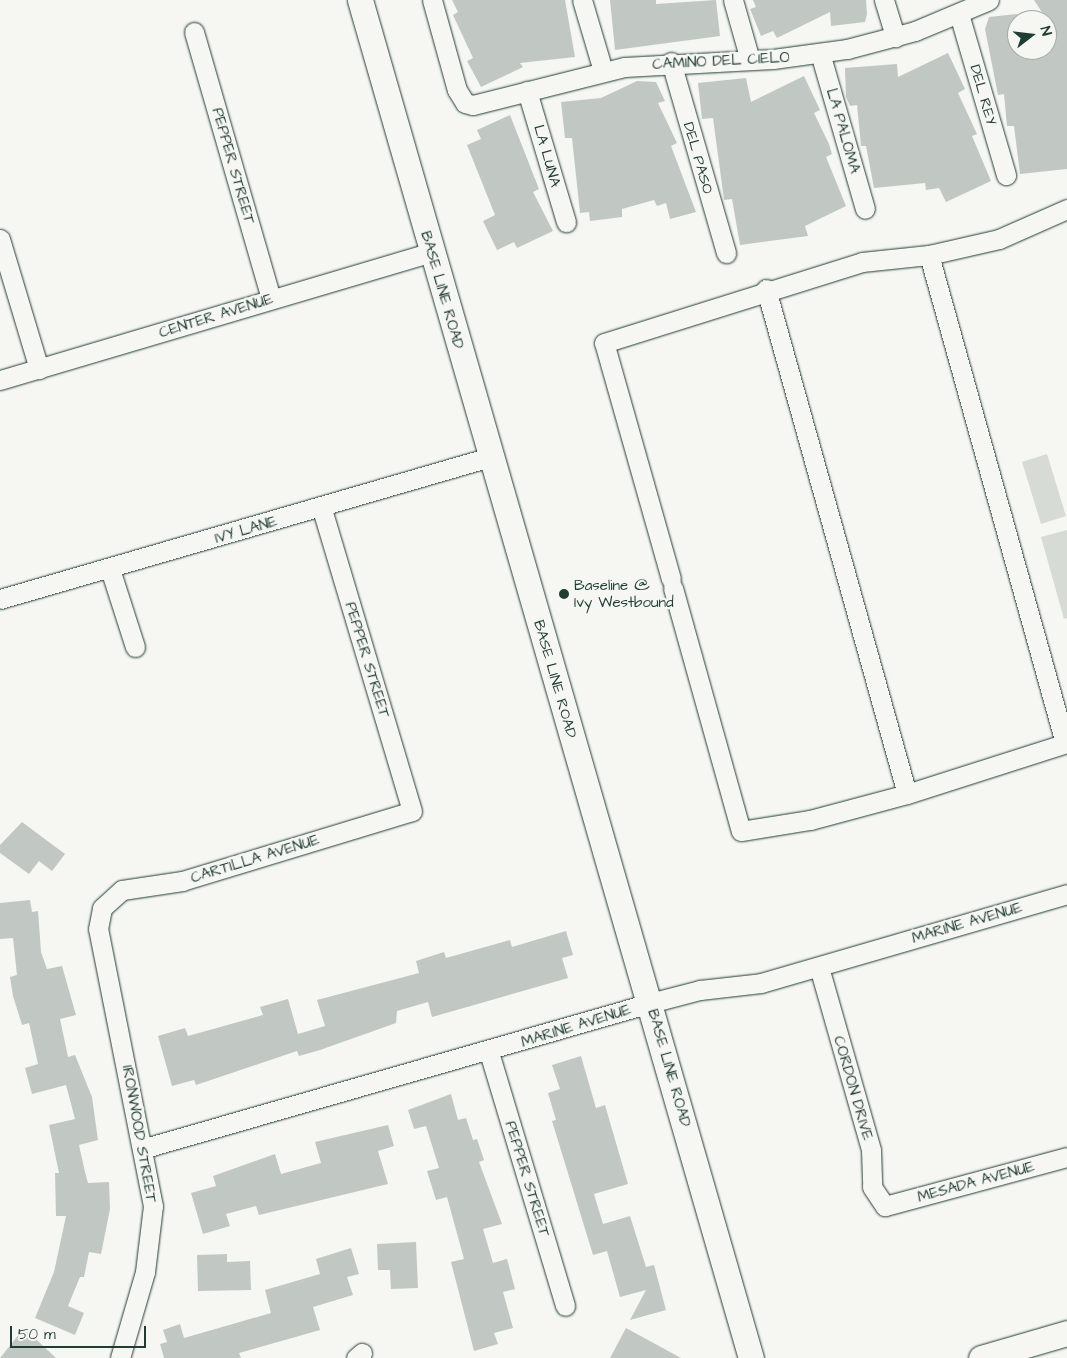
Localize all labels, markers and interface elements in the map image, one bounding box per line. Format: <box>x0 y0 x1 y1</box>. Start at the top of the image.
north arrow <box>1007 10 1057 60</box>
text: N <box>1035 24 1056 38</box>
street label: CAMINO DEL CIELO <box>652 48 790 74</box>
street label: DEL REY <box>966 62 1000 128</box>
street label: LA PALOMA <box>822 86 864 176</box>
street label: PEPPER STREET <box>208 106 258 226</box>
street label: DEL PASO <box>679 120 717 196</box>
street label: LA LUNA <box>530 123 564 189</box>
street label: BASE LINE ROAD <box>417 229 467 351</box>
street label: CENTER AVENUE <box>157 290 275 342</box>
street label: IVY LANE <box>213 513 279 547</box>
place label: Baseline @ Ivy Westbound <box>574 576 674 611</box>
marker: Baseline @ Ivy Westbound <box>558 588 570 600</box>
street label: PEPPER STREET <box>341 600 393 720</box>
street label: BASE LINE ROAD <box>530 618 580 740</box>
street label: CARTILLA AVENUE <box>189 831 321 887</box>
street label: MARINE AVENUE <box>910 899 1024 947</box>
street label: MARINE AVENUE <box>519 1001 633 1051</box>
street label: BASE LINE ROAD <box>644 1007 694 1129</box>
street label: CORDON DRIVE <box>830 1034 876 1142</box>
street label: IRONWOOD STREET <box>118 1064 160 1204</box>
street label: PEPPER STREET <box>501 1119 553 1239</box>
street label: MESADA AVENUE <box>915 1158 1037 1206</box>
scale bar <box>12 1316 149 1348</box>
text: 50 m <box>18 1324 56 1345</box>

